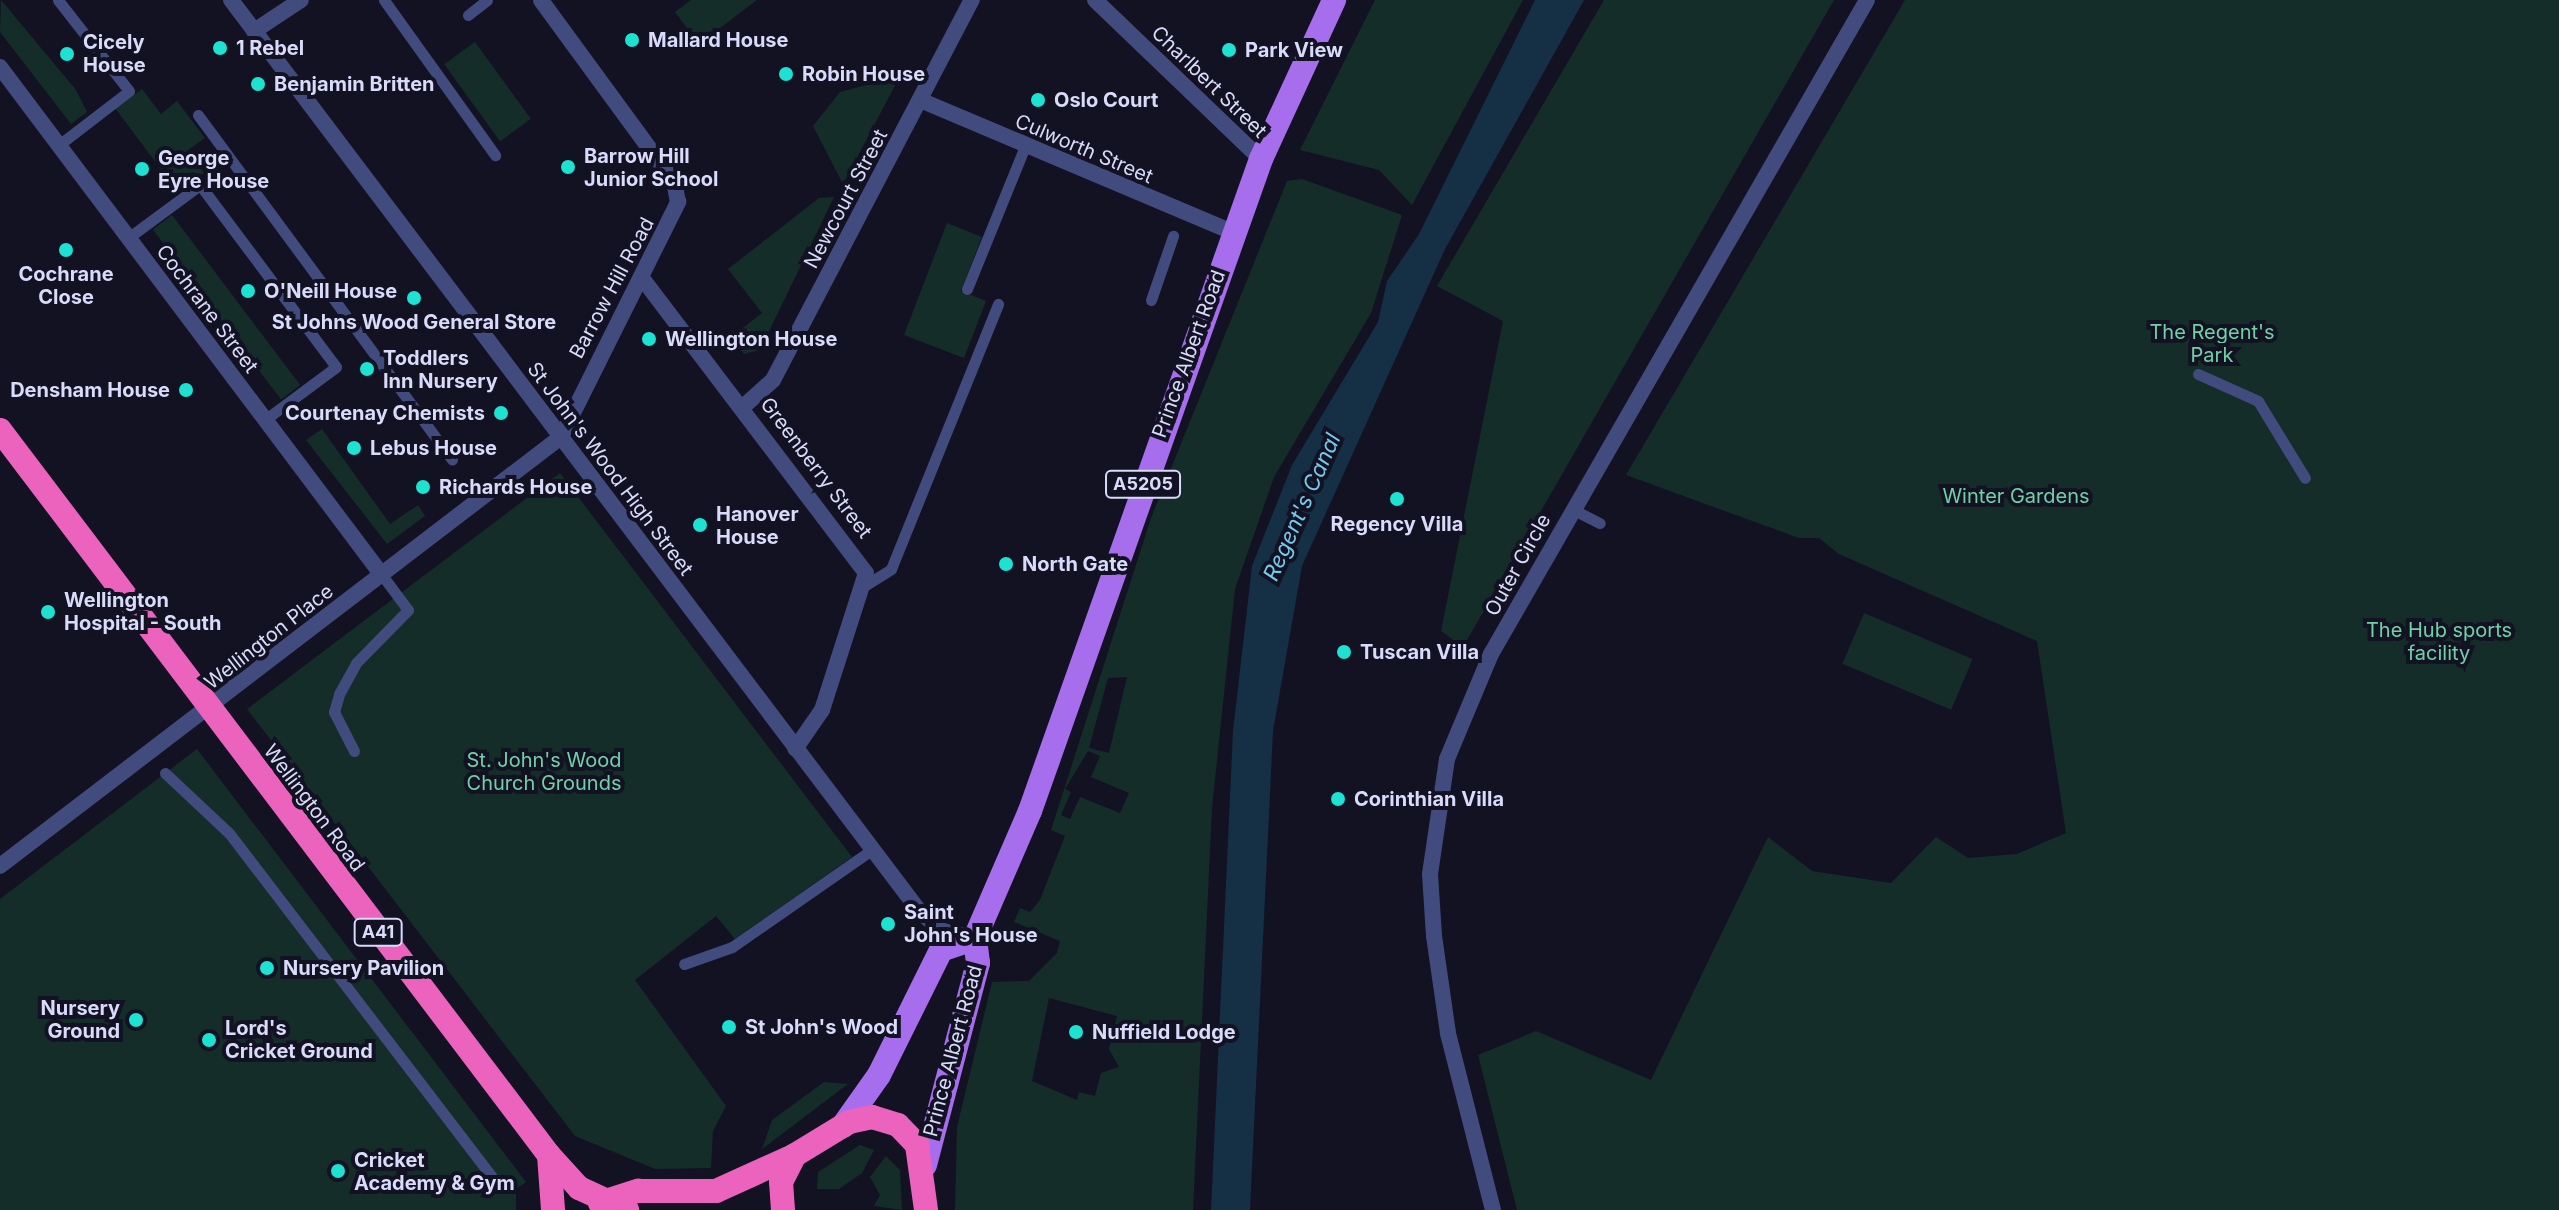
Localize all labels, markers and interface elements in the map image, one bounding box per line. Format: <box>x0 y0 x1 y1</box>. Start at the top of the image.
street label: Charlbert Street <box>1146 21 1272 143</box>
place label: Mallard House <box>648 28 788 52</box>
place label: Cicely House <box>83 30 146 77</box>
marker: Mallard House <box>623 31 641 49</box>
place label: 1 Rebel <box>236 36 304 60</box>
place label: Park View <box>1245 38 1343 62</box>
marker: 1 Rebel <box>211 39 229 57</box>
marker: Park View <box>1220 41 1238 59</box>
marker: Cicely House <box>58 45 76 63</box>
place label: Robin House <box>802 62 925 86</box>
marker: Robin House <box>777 65 795 83</box>
place label: Benjamin Britten <box>274 72 435 96</box>
marker: Benjamin Britten <box>249 75 267 93</box>
place label: Oslo Court <box>1054 88 1158 112</box>
marker: Oslo Court <box>1029 91 1047 109</box>
street label: Culworth Street <box>1011 109 1157 189</box>
street label: Newcourt Street <box>799 125 893 273</box>
place label: Barrow Hill Junior School <box>584 144 718 191</box>
place label: George Eyre House <box>158 146 269 193</box>
marker: Barrow Hill Junior School <box>559 158 577 176</box>
marker: George Eyre House <box>133 160 151 178</box>
street label: Barrow Hill Road <box>565 213 659 363</box>
street label: Cochrane Street <box>151 240 263 378</box>
marker: Cochrane Close <box>57 241 75 259</box>
place label: Cochrane Close <box>18 262 114 309</box>
street label: Prince Albert Road <box>1147 267 1231 441</box>
place label: O'Neill House <box>264 279 397 303</box>
marker: O'Neill House <box>239 282 257 300</box>
marker: St Johns Wood General Store <box>405 289 423 307</box>
place label: St Johns Wood General Store <box>272 310 556 334</box>
park label: The Regent's Park <box>2149 320 2275 367</box>
place label: Wellington House <box>665 327 837 351</box>
marker: Wellington House <box>640 330 658 348</box>
place label: Toddlers Inn Nursery <box>383 346 498 393</box>
street label: St John's Wood High Street <box>522 358 698 580</box>
marker: Toddlers Inn Nursery <box>358 360 376 378</box>
place label: Densham House <box>10 378 170 402</box>
marker: Densham House <box>177 381 195 399</box>
street label: Greenberry Street <box>755 393 877 543</box>
place label: Courtenay Chemists <box>285 401 485 425</box>
marker: Courtenay Chemists <box>492 404 510 422</box>
water label: Regent's Canal <box>1258 429 1346 585</box>
place label: Lebus House <box>370 436 497 460</box>
marker: Lebus House <box>345 439 363 457</box>
road number: A5205 <box>1105 470 1181 498</box>
place label: Richards House <box>439 475 592 499</box>
marker: Richards House <box>414 478 432 496</box>
park label: Winter Gardens <box>1942 484 2090 508</box>
marker: Regency Villa <box>1388 490 1406 508</box>
place label: Hanover House <box>716 502 799 549</box>
street label: Outer Circle <box>1480 510 1556 620</box>
place label: Regency Villa <box>1331 512 1463 536</box>
marker: Hanover House <box>691 516 709 534</box>
place label: North Gate <box>1022 552 1128 576</box>
marker: North Gate <box>997 555 1015 573</box>
street label: Wellington Place <box>200 579 338 695</box>
place label: Wellington Hospital - South <box>64 588 221 635</box>
marker: Wellington Hospital - South <box>39 603 57 621</box>
park label: The Hub sports facility <box>2366 619 2512 666</box>
place label: Tuscan Villa <box>1360 640 1479 664</box>
marker: Tuscan Villa <box>1335 643 1353 661</box>
street label: Wellington Road <box>258 740 370 876</box>
park label: St. John's Wood Church Grounds <box>467 749 621 796</box>
place label: Corinthian Villa <box>1354 787 1504 811</box>
marker: Corinthian Villa <box>1329 790 1347 808</box>
place label: Saint John's House <box>904 900 1038 947</box>
marker: Saint John's House <box>879 915 897 933</box>
road number: A41 <box>352 918 404 946</box>
place label: Nursery Pavilion <box>283 956 444 980</box>
marker: Nursery Pavilion <box>258 959 276 977</box>
street label: Prince Albert Road <box>919 963 987 1139</box>
place label: Nursery Ground <box>41 996 120 1043</box>
marker: Nursery Ground <box>127 1011 145 1029</box>
place label: St John's Wood <box>745 1015 898 1039</box>
place label: Lord's Cricket Ground <box>225 1016 373 1063</box>
marker: St John's Wood <box>720 1018 738 1036</box>
place label: Nuffield Lodge <box>1092 1020 1236 1044</box>
marker: Nuffield Lodge <box>1067 1023 1085 1041</box>
marker: Lord's Cricket Ground <box>200 1031 218 1049</box>
place label: Cricket Academy & Gym <box>354 1148 515 1195</box>
marker: Cricket Academy & Gym <box>329 1162 347 1180</box>

